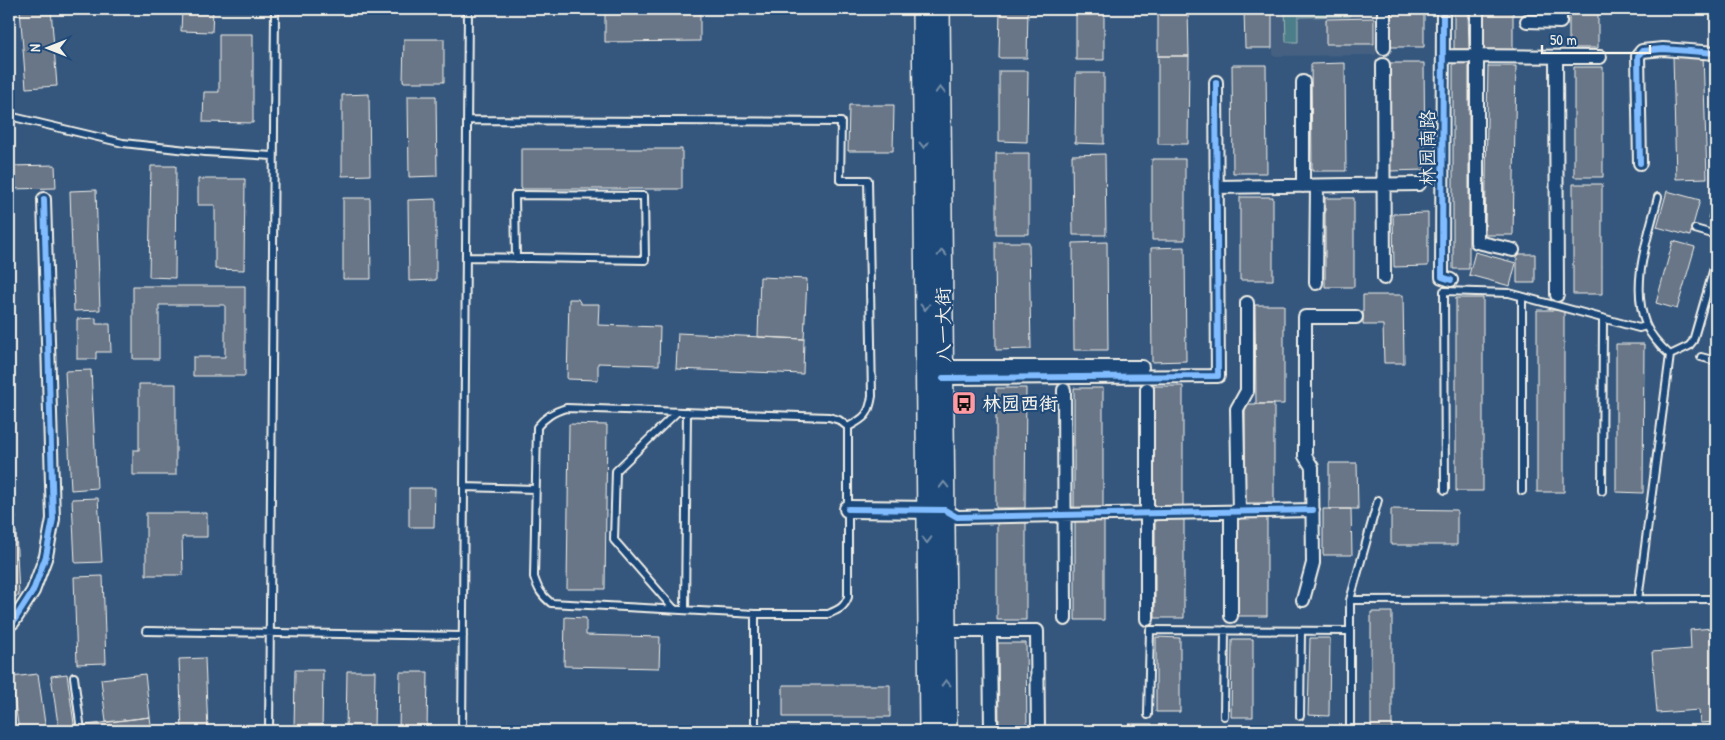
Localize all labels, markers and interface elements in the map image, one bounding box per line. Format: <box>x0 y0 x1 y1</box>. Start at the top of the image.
north arrow <box>22 22 72 72</box>
scale bar <box>1542 22 1650 54</box>
text: 50 m <box>1550 29 1577 50</box>
text: N <box>25 44 44 52</box>
one-way arrow <box>935 86 946 94</box>
street label: 林园南路 <box>1414 110 1440 186</box>
one-way arrow <box>918 141 929 149</box>
one-way arrow <box>937 248 947 256</box>
street label: 八一大街 <box>929 287 957 363</box>
one-way arrow <box>920 304 930 312</box>
bus stop icon: 林园西街 <box>951 390 977 416</box>
place label: 林园西街 <box>982 390 1058 416</box>
one-way arrow <box>939 481 949 488</box>
one-way arrow <box>922 536 932 544</box>
one-way arrow <box>941 678 951 686</box>

